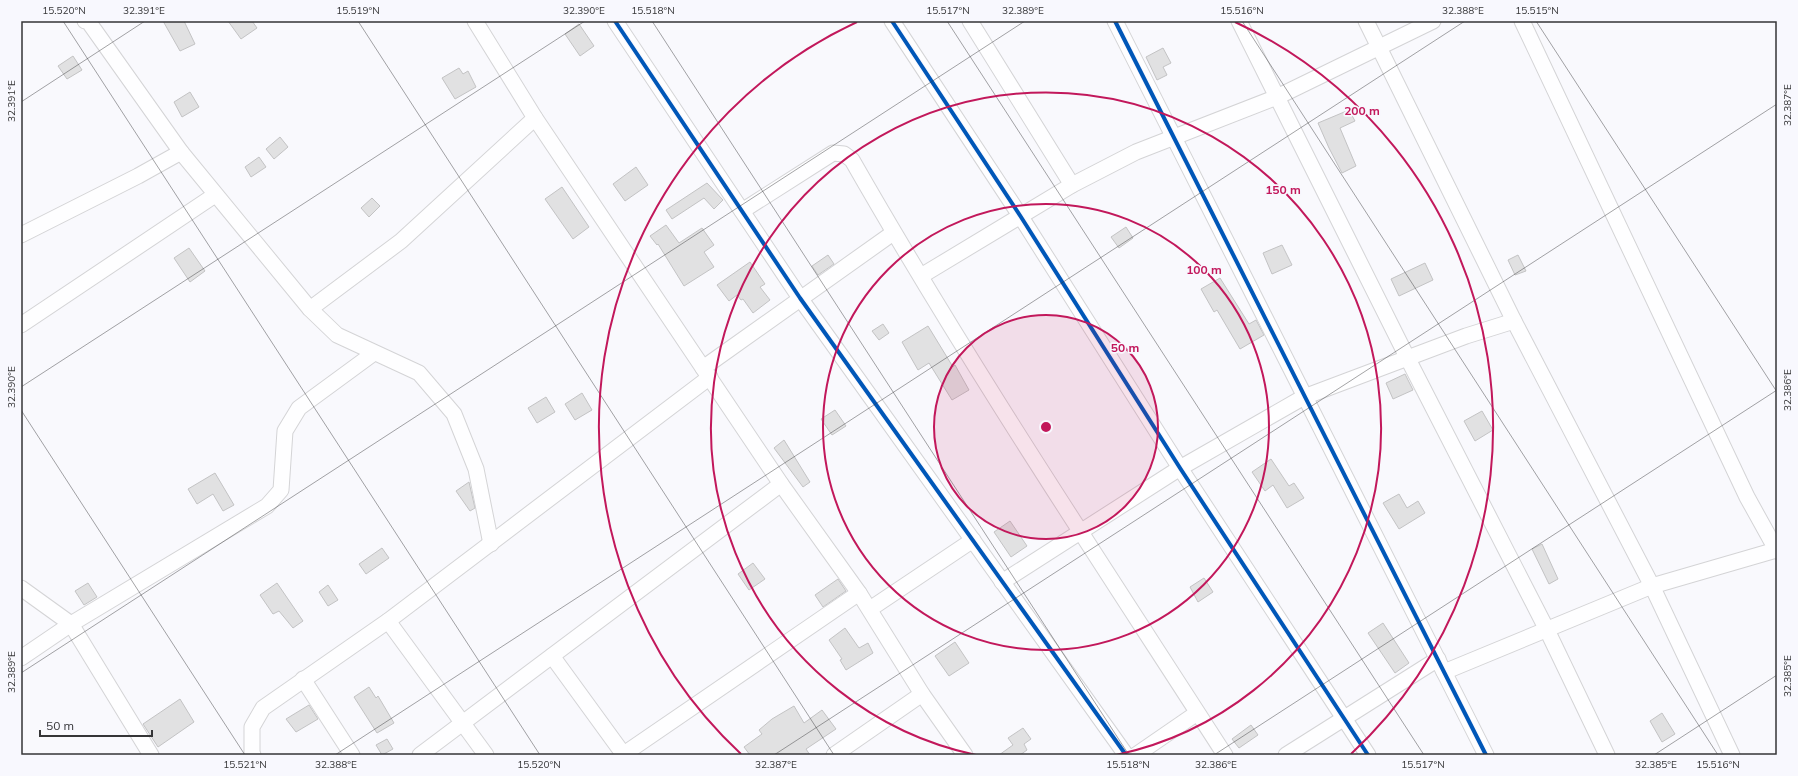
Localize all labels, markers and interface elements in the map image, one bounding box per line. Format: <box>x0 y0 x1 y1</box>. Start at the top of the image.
text: 15.520°N <box>42 4 86 17</box>
text: 32.391°E <box>123 4 165 17</box>
text: 15.519°N <box>336 4 380 17</box>
text: 32.390°E <box>563 4 605 17</box>
text: 15.518°N <box>631 4 675 17</box>
text: 15.517°N <box>926 4 970 17</box>
text: 32.389°E <box>1002 4 1044 17</box>
text: 15.516°N <box>1220 4 1264 17</box>
text: 32.388°E <box>1442 4 1484 17</box>
text: 15.515°N <box>1515 4 1559 17</box>
text: 32.391°E <box>5 80 18 122</box>
text: 32.387°E <box>1781 84 1794 126</box>
text: 200 m <box>1344 103 1380 118</box>
text: 150 m <box>1265 182 1301 197</box>
text: 100 m <box>1186 262 1222 277</box>
text: 50 m <box>1111 340 1139 355</box>
text: 32.390°E <box>5 366 18 408</box>
text: 32.386°E <box>1781 369 1794 411</box>
centre of rings <box>1039 420 1053 434</box>
text: 32.389°E <box>5 651 18 693</box>
text: 32.385°E <box>1781 655 1794 697</box>
scale bar <box>40 712 152 738</box>
text: 50 m <box>46 718 74 733</box>
text: 15.521°N <box>223 758 267 771</box>
text: 32.388°E <box>315 758 357 771</box>
text: 15.520°N <box>517 758 561 771</box>
text: 32.387°E <box>755 758 797 771</box>
text: 15.518°N <box>1106 758 1150 771</box>
text: 32.386°E <box>1195 758 1237 771</box>
text: 15.517°N <box>1401 758 1445 771</box>
text: 32.385°E <box>1635 758 1677 771</box>
text: 15.516°N <box>1696 758 1740 771</box>

